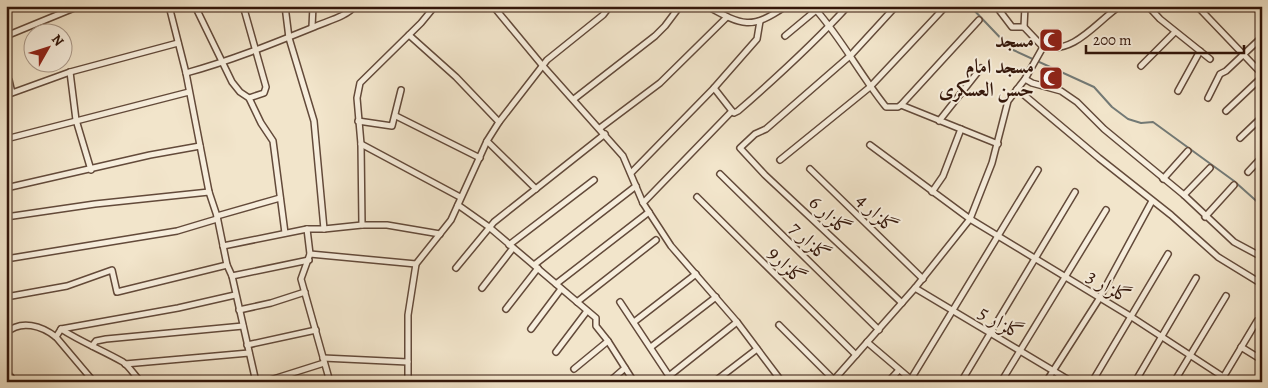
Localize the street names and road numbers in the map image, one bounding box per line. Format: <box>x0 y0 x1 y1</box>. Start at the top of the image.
street label: گلزار 4 <box>850 187 903 240</box>
street label: گلزار 6 <box>803 189 856 242</box>
street label: گلزار 7 <box>783 215 836 267</box>
street label: گلزار9 <box>762 240 812 290</box>
street label: گلزار 3 <box>1082 263 1136 310</box>
street label: گلزار 5 <box>974 299 1028 346</box>

